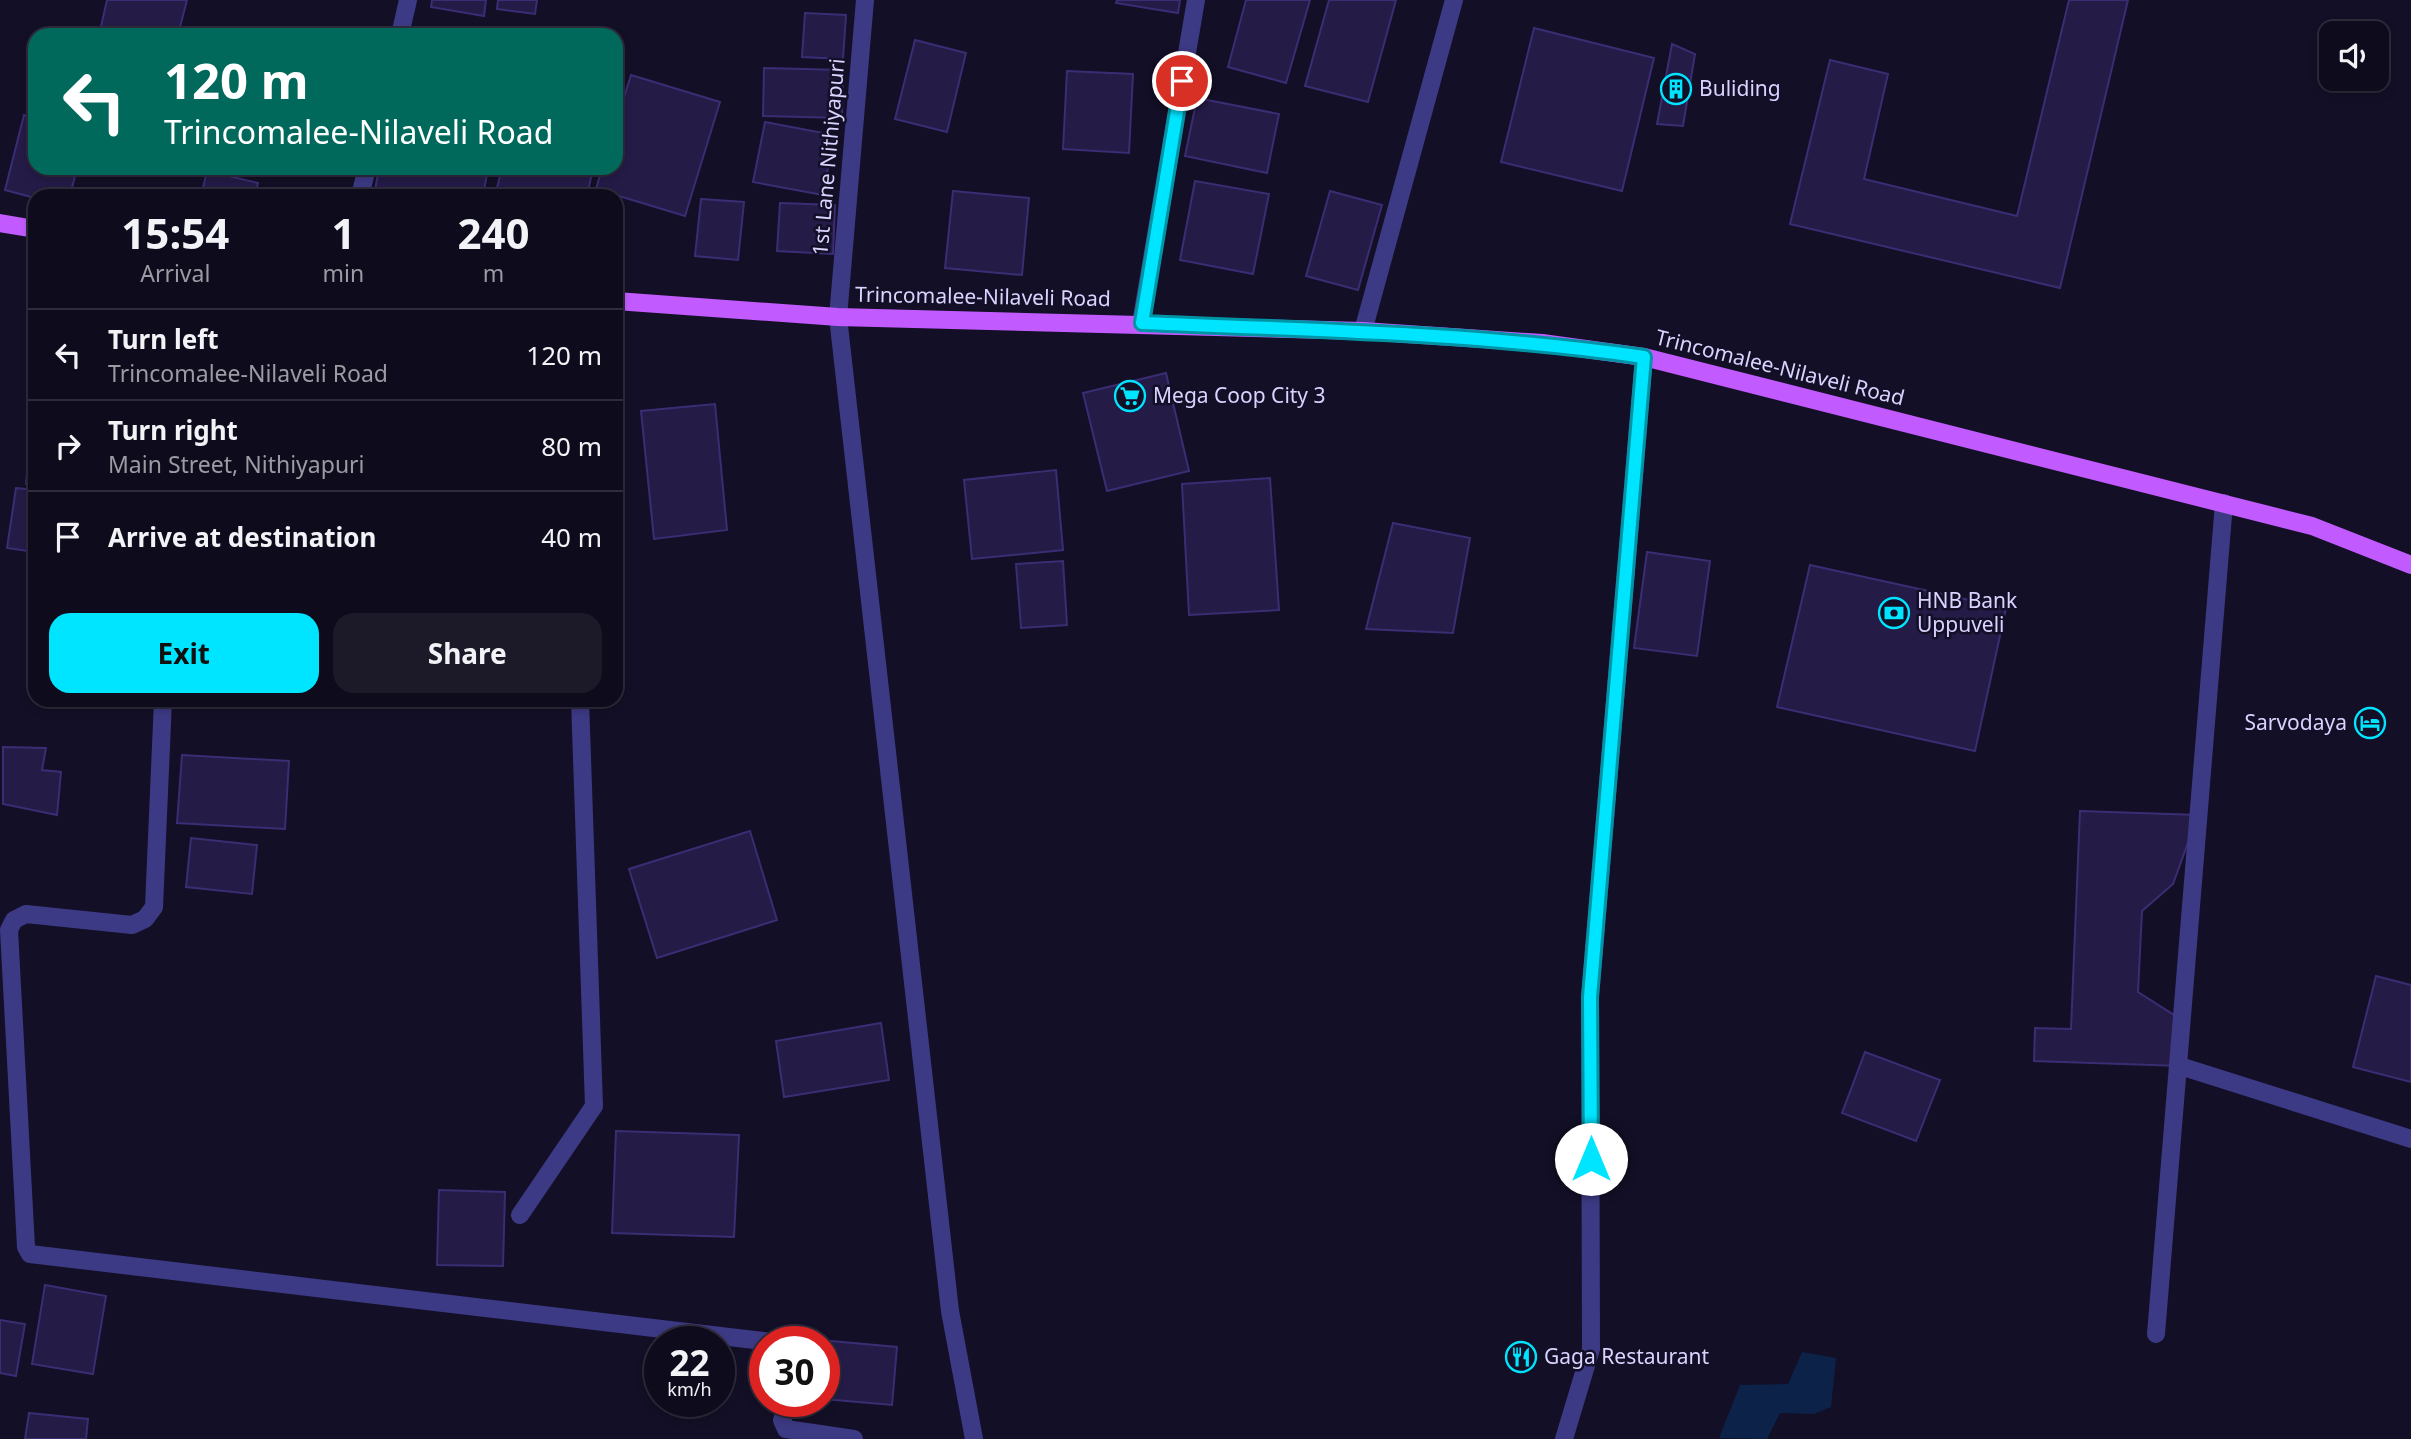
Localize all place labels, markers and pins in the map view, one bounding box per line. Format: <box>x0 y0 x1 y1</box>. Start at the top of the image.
pin <box>1152 51 1212 111</box>
building icon: Buliding <box>1659 72 1693 106</box>
place label: Buliding <box>1699 74 1781 102</box>
supermarket icon: Mega Coop City 3 <box>1113 379 1147 413</box>
place label: Mega Coop City 3 <box>1153 381 1326 409</box>
place label: HNB Bank Uppuveli <box>1917 586 2018 638</box>
bank icon: HNB Bank Uppuveli <box>1877 596 1911 630</box>
hotel icon: Sarvodaya <box>2353 706 2387 740</box>
place label: Sarvodaya <box>2244 708 2347 736</box>
restaurant icon: Gaga Restaurant <box>1504 1340 1538 1374</box>
place label: Gaga Restaurant <box>1544 1342 1710 1370</box>

